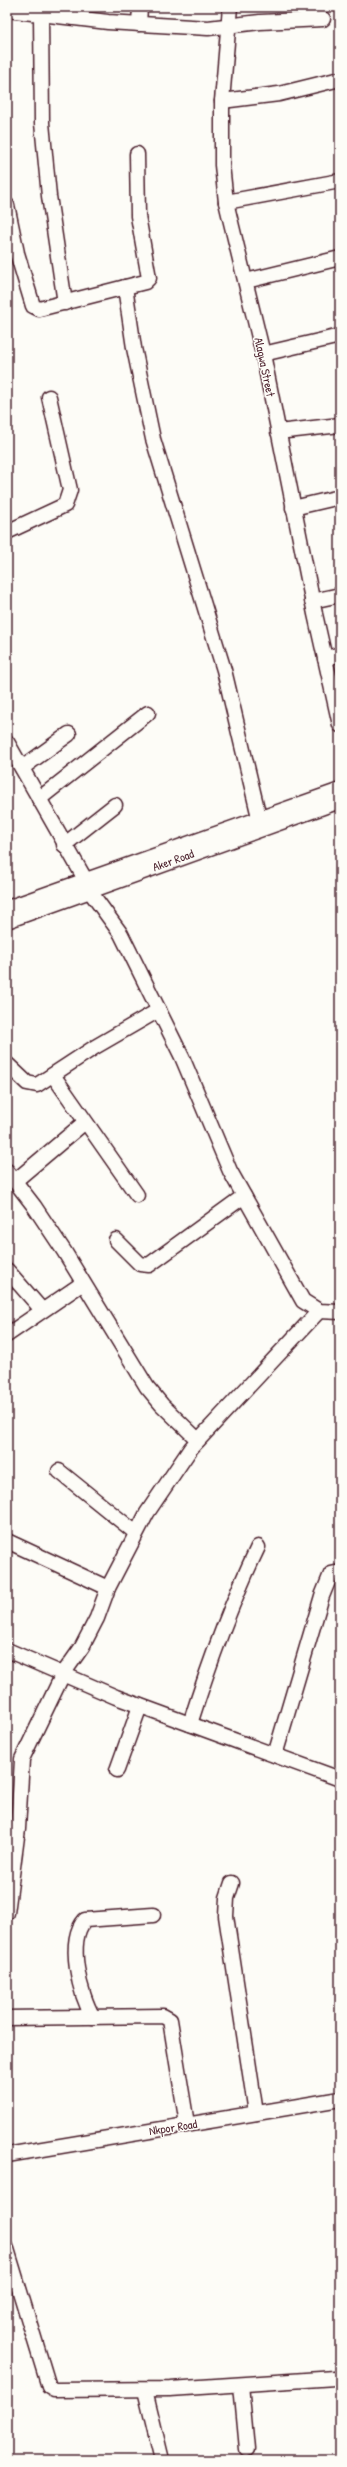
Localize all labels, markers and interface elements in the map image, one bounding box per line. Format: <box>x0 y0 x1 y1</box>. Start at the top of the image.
street label: Alagwa Street <box>250 336 280 399</box>
street label: Aker Road <box>150 845 196 875</box>
street label: Nkpor Road <box>148 2115 199 2139</box>

